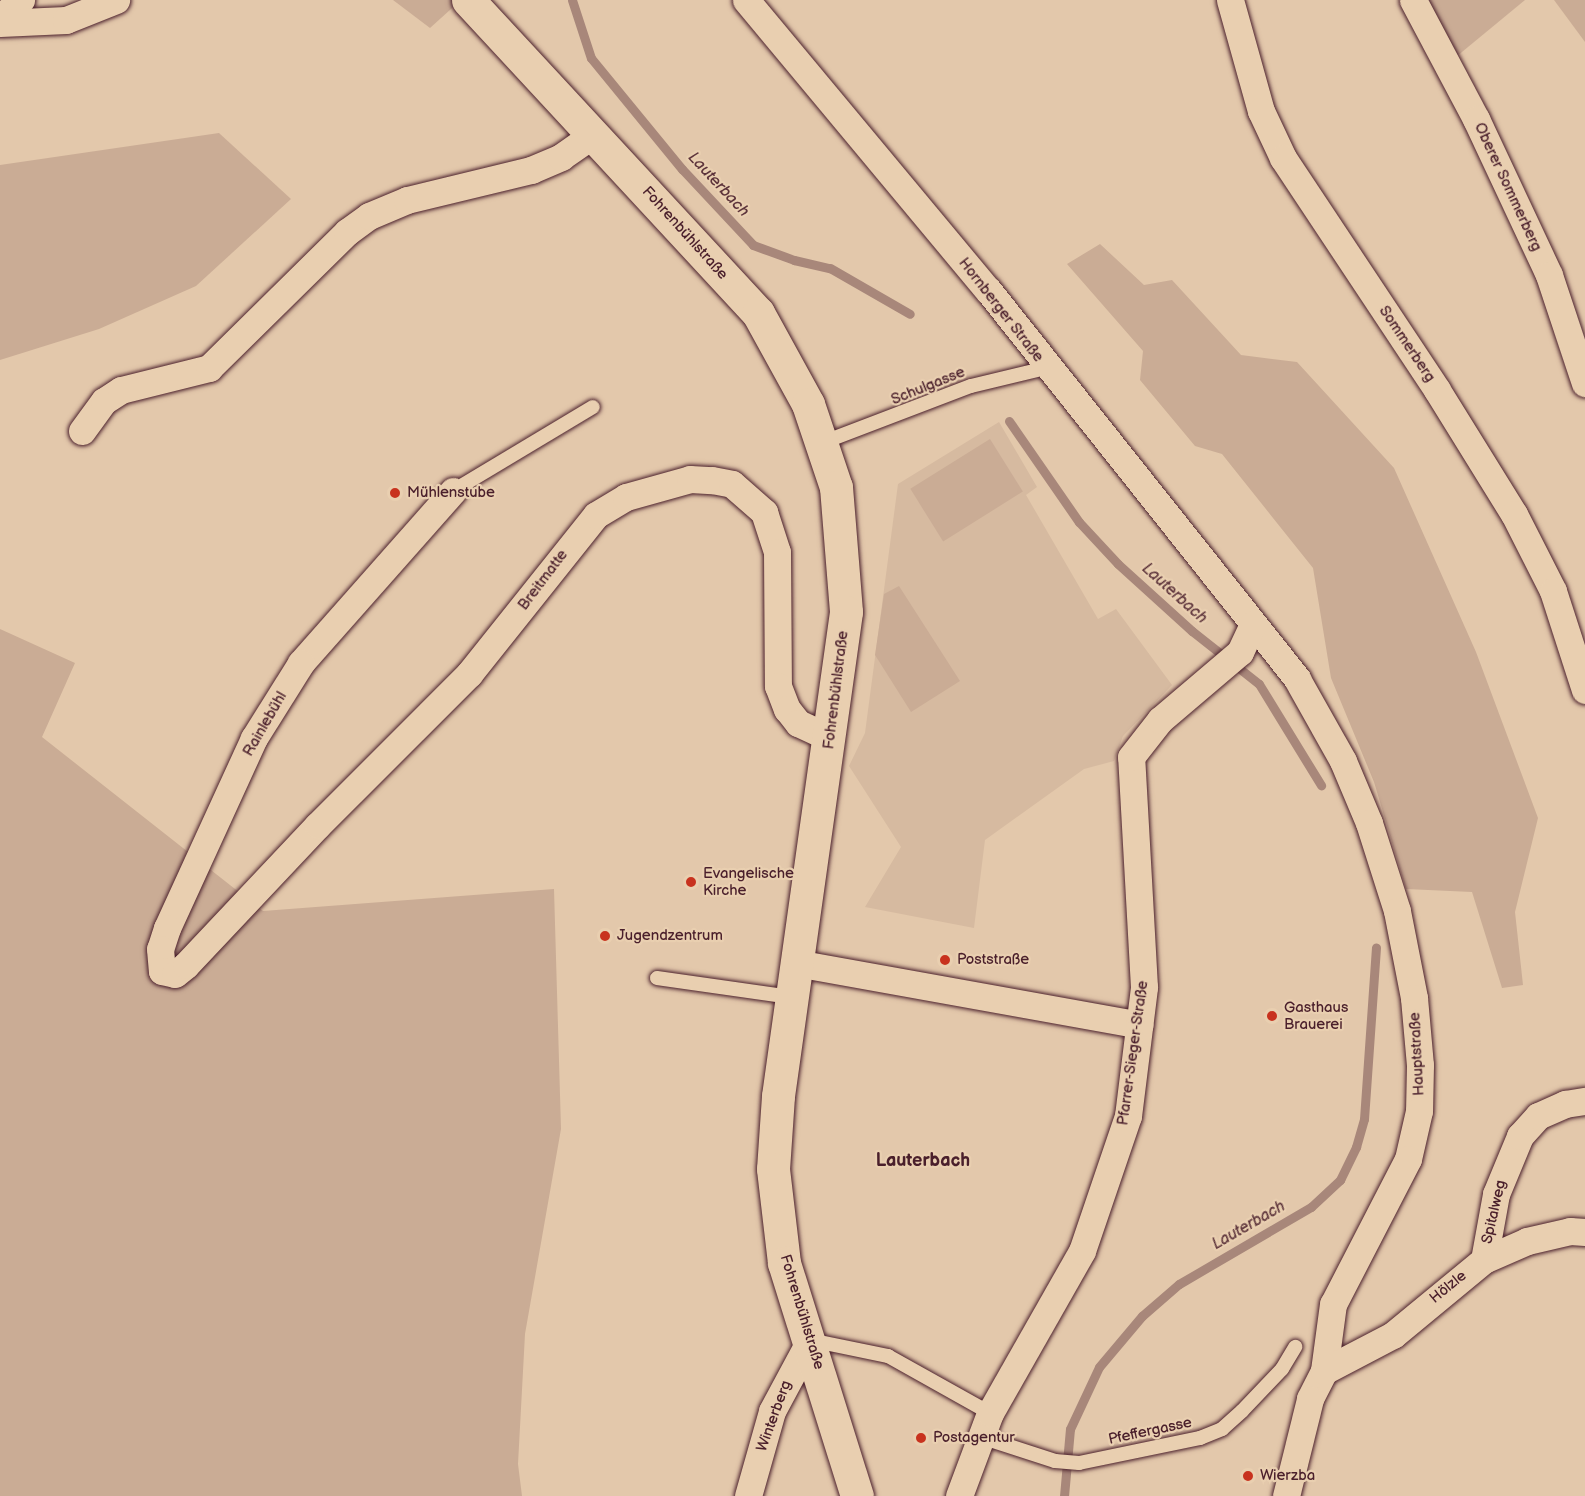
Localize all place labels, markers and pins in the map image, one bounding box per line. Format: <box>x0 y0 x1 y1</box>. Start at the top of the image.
place label: Mühlenstube <box>407 484 495 502</box>
marker: Mühlenstube <box>388 486 402 500</box>
place label: Evangelische Kirche <box>703 864 794 899</box>
marker: Evangelische Kirche <box>684 875 698 889</box>
place label: Jugendzentrum <box>617 927 723 945</box>
marker: Jugendzentrum <box>598 929 612 943</box>
place label: Poststraße <box>957 951 1029 969</box>
marker: Poststraße <box>938 953 952 967</box>
place label: Gasthaus Brauerei <box>1284 998 1348 1033</box>
marker: Gasthaus Brauerei <box>1265 1009 1279 1023</box>
place label: Postagentur <box>933 1429 1015 1447</box>
marker: Postagentur <box>914 1431 928 1445</box>
place label: Wierzba <box>1260 1467 1315 1485</box>
marker: Wierzba <box>1241 1469 1255 1483</box>

